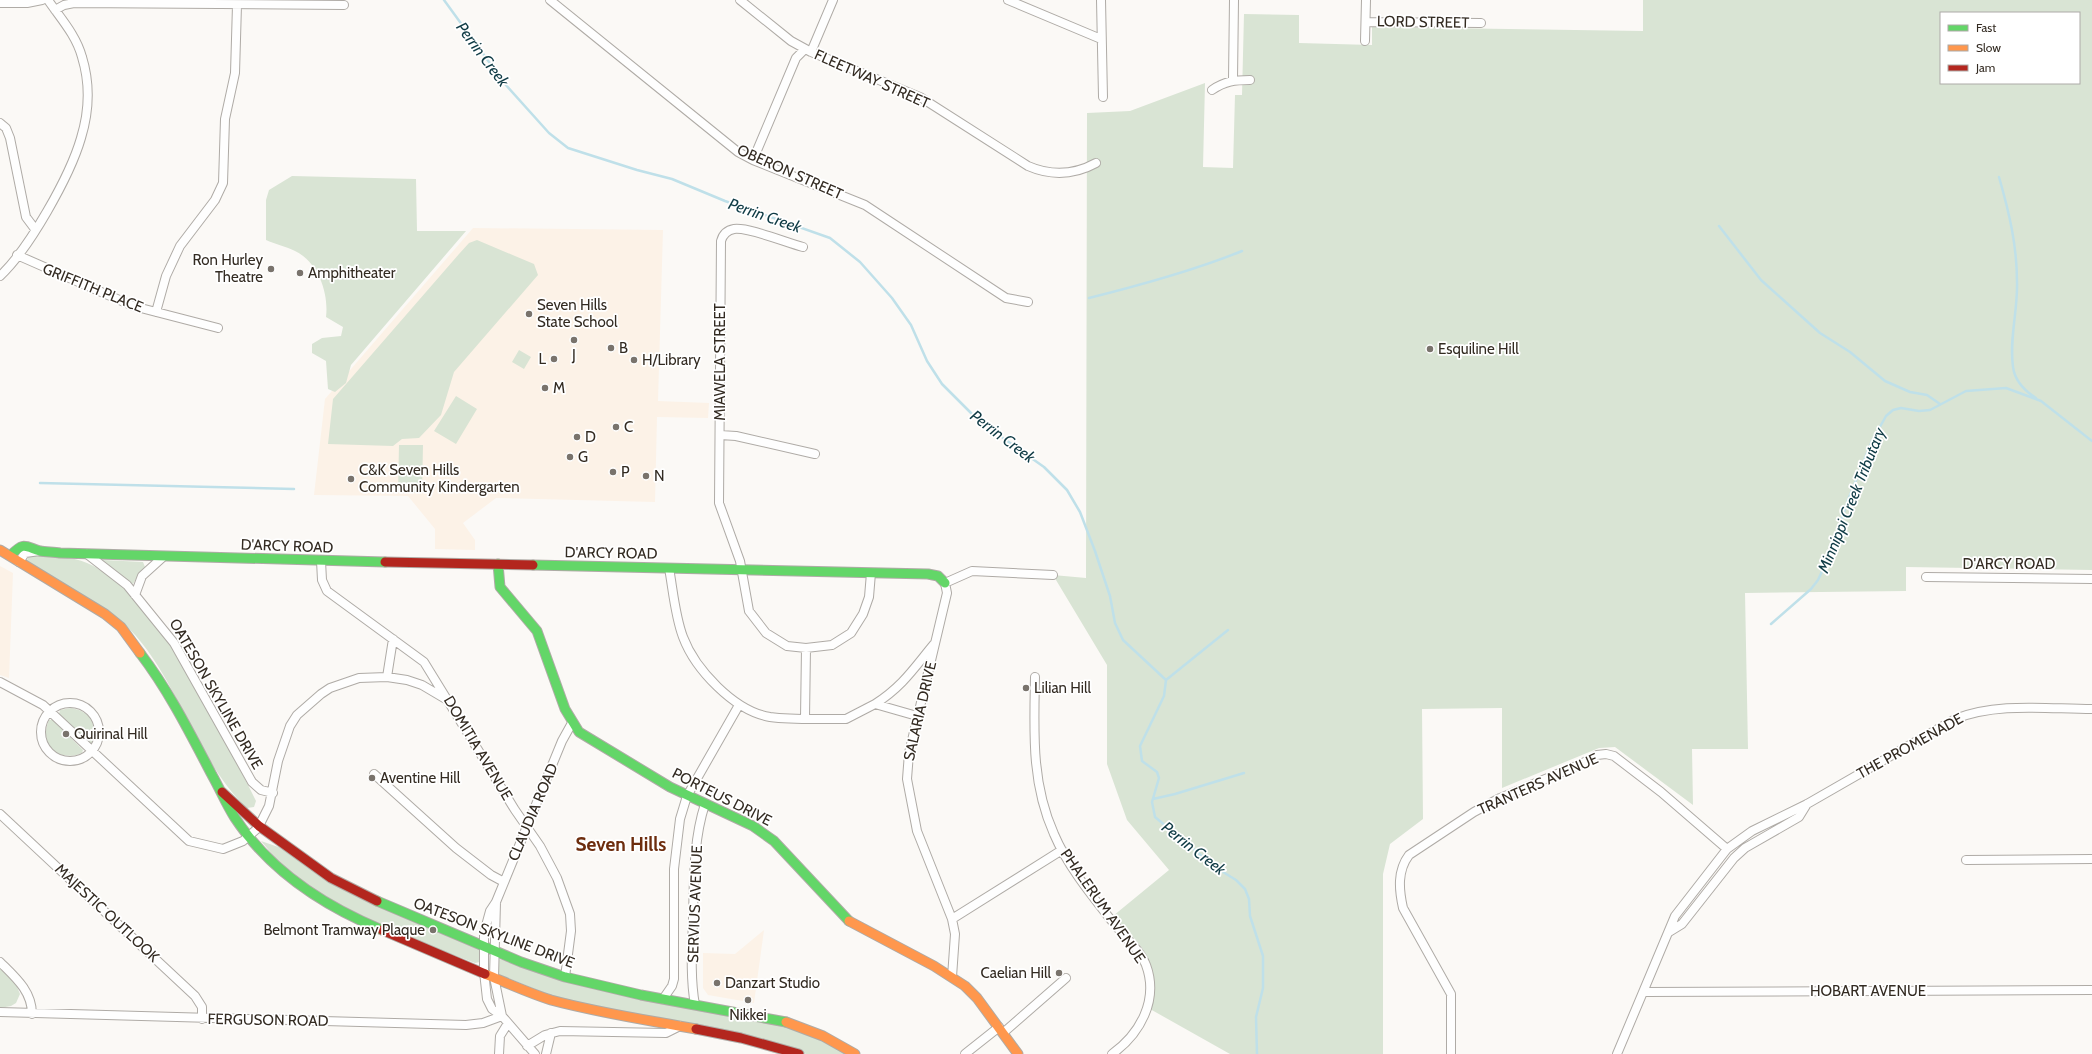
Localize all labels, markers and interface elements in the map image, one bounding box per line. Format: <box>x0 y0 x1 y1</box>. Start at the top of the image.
street label: LORD STREET <box>1377 12 1469 32</box>
legend <box>1940 12 2080 84</box>
water label: Perrin Creek <box>452 18 514 91</box>
text: Fast <box>1976 20 1996 35</box>
text: Slow <box>1976 40 2001 55</box>
street label: FLEETWAY STREET <box>812 46 932 112</box>
text: Jam <box>1975 60 1995 75</box>
street label: OBERON STREET <box>734 141 846 203</box>
water label: Perrin Creek <box>726 194 805 237</box>
place label: Ron Hurley Theatre <box>193 251 263 286</box>
street label: GRIFFITH PLACE <box>40 260 146 316</box>
marker: Ron Hurley Theatre <box>266 264 276 274</box>
place label: Amphitheater <box>308 264 396 282</box>
marker: Amphitheater <box>295 268 305 278</box>
place label: Seven Hills State School <box>537 296 618 331</box>
street label: MIAWELA STREET <box>711 303 729 421</box>
marker: Seven Hills State School <box>524 309 534 319</box>
marker: J <box>569 335 579 345</box>
place label: B <box>619 339 628 357</box>
place label: Esquiline Hill <box>1438 340 1519 358</box>
marker: B <box>606 343 616 353</box>
marker: Esquiline Hill <box>1425 344 1435 354</box>
place label: J <box>571 346 576 364</box>
place label: L <box>538 350 546 368</box>
place label: H/Library <box>642 351 701 369</box>
marker: L <box>549 354 559 364</box>
marker: H/Library <box>629 355 639 365</box>
place label: M <box>553 379 565 397</box>
marker: M <box>540 383 550 393</box>
water label: Perrin Creek <box>967 406 1040 468</box>
place label: C <box>624 418 633 436</box>
marker: C <box>611 422 621 432</box>
water label: Minnippi Creek Tributary <box>1813 424 1889 576</box>
place label: D <box>585 428 596 446</box>
marker: D <box>572 432 582 442</box>
place label: G <box>578 448 588 466</box>
marker: G <box>565 452 575 462</box>
place label: C&K Seven Hills Community Kindergarten <box>359 461 520 496</box>
place label: P <box>621 463 630 481</box>
marker: P <box>608 467 618 477</box>
place label: N <box>654 467 665 485</box>
marker: N <box>641 471 651 481</box>
marker: C&K Seven Hills Community Kindergarten <box>346 474 356 484</box>
street label: D'ARCY ROAD <box>240 535 334 557</box>
street label: D'ARCY ROAD <box>564 543 658 563</box>
street label: D'ARCY ROAD <box>1963 555 2056 573</box>
street label: OATESON SKYLINE DRIVE <box>165 615 267 773</box>
street label: SALARIA DRIVE <box>900 660 940 762</box>
place label: Lilian Hill <box>1034 679 1092 697</box>
marker: Lilian Hill <box>1021 683 1031 693</box>
street label: DOMITIA AVENUE <box>440 693 516 803</box>
street label: THE PROMENADE <box>1854 709 1966 783</box>
place label: Quirinal Hill <box>74 725 148 743</box>
marker: Quirinal Hill <box>61 729 71 739</box>
street label: TRANTERS AVENUE <box>1475 749 1601 819</box>
street label: CLAUDIA ROAD <box>504 760 562 864</box>
street label: PORTEUS DRIVE <box>669 764 775 830</box>
place label: Aventine Hill <box>380 769 461 787</box>
marker: Aventine Hill <box>367 773 377 783</box>
water label: Perrin Creek <box>1158 818 1230 880</box>
district label: Seven Hills <box>576 833 666 856</box>
street label: SERVIUS AVENUE <box>684 845 706 963</box>
street label: PHALERUM AVENUE <box>1057 845 1149 967</box>
street label: MAJESTIC OUTLOOK <box>51 860 163 966</box>
street label: OATESON SKYLINE DRIVE <box>411 894 577 972</box>
place label: Belmont Tramway Plaque <box>263 921 425 939</box>
marker: Belmont Tramway Plaque <box>428 925 438 935</box>
place label: Caelian Hill <box>980 964 1051 982</box>
marker: Caelian Hill <box>1054 968 1064 978</box>
place label: Danzart Studio <box>725 974 820 992</box>
marker: Danzart Studio <box>712 978 722 988</box>
street label: HOBART AVENUE <box>1810 982 1926 1000</box>
marker: Nikkei <box>743 995 753 1005</box>
place label: Nikkei <box>729 1006 767 1024</box>
street label: FERGUSON ROAD <box>207 1010 329 1030</box>

